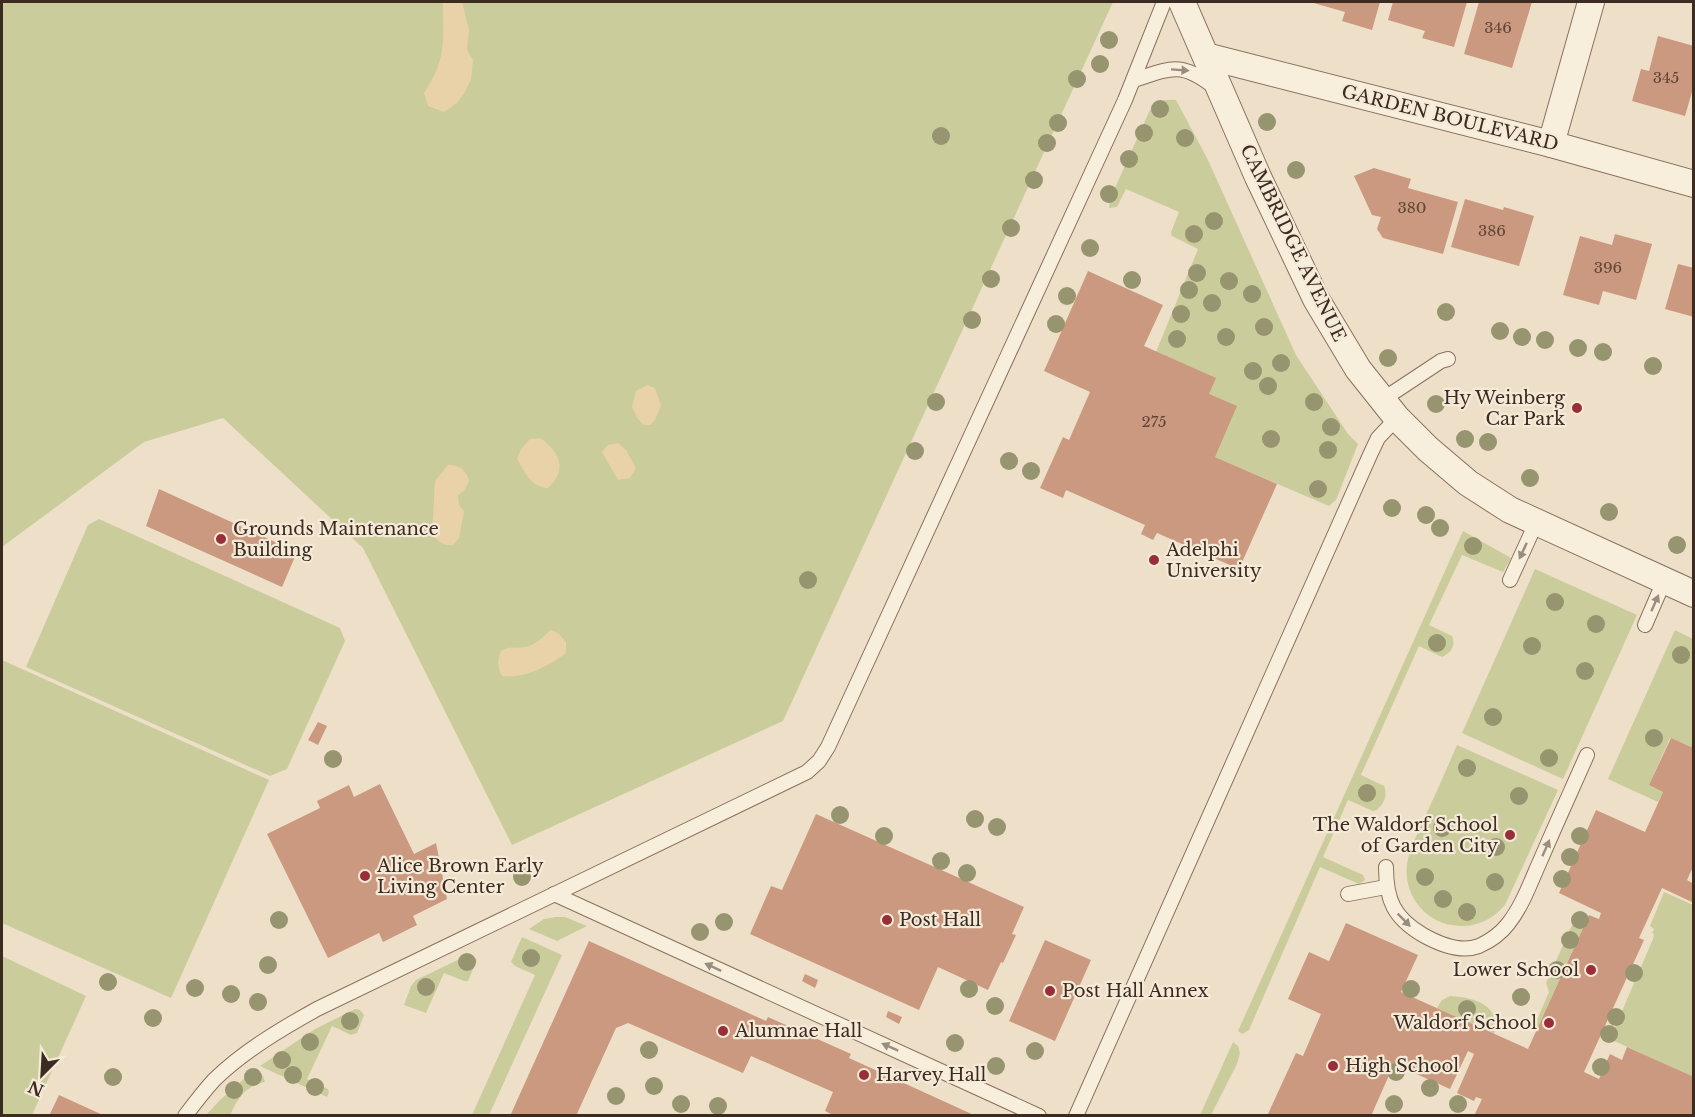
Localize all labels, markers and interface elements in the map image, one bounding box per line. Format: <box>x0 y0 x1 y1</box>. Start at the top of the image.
house number: 346 <box>1484 18 1512 37</box>
one-way arrow <box>1171 65 1190 75</box>
house number: 345 <box>1653 68 1679 87</box>
street label: GARDEN BOULEVARD <box>1339 80 1561 156</box>
street label: CAMBRIDGE AVENUE <box>1236 141 1350 345</box>
house number: 380 <box>1397 198 1427 217</box>
house number: 386 <box>1478 221 1506 240</box>
house number: 396 <box>1594 258 1622 277</box>
place label: Hy Weinberg Car Park <box>1443 387 1565 430</box>
marker: Hy Weinberg Car Park <box>1570 401 1584 415</box>
house number: 275 <box>1141 412 1167 431</box>
place label: Grounds Maintenance Building <box>233 518 439 561</box>
marker: Grounds Maintenance Building <box>214 532 228 546</box>
place label: Adelphi University <box>1165 539 1262 582</box>
one-way arrow <box>1518 543 1528 561</box>
marker: Adelphi University <box>1147 553 1161 567</box>
one-way arrow <box>1650 594 1660 612</box>
place label: The Waldorf School of Garden City <box>1313 814 1498 857</box>
marker: The Waldorf School of Garden City <box>1503 828 1517 842</box>
one-way arrow <box>1541 840 1550 857</box>
place label: Alice Brown Early Living Center <box>376 855 544 898</box>
marker: Alice Brown Early Living Center <box>358 869 372 883</box>
place label: Post Hall <box>899 909 981 931</box>
marker: Post Hall <box>880 913 894 927</box>
one-way arrow <box>1397 913 1411 927</box>
place label: Lower School <box>1453 959 1579 981</box>
one-way arrow <box>703 962 721 972</box>
marker: Lower School <box>1584 963 1598 977</box>
place label: Post Hall Annex <box>1062 980 1208 1002</box>
marker: Post Hall Annex <box>1043 984 1057 998</box>
place label: Waldorf School <box>1392 1012 1537 1034</box>
marker: Waldorf School <box>1542 1016 1556 1030</box>
place label: Alumnae Hall <box>734 1020 862 1042</box>
marker: Alumnae Hall <box>716 1024 730 1038</box>
one-way arrow <box>882 1043 899 1052</box>
north arrow <box>12 1045 72 1105</box>
place label: High School <box>1345 1055 1459 1077</box>
marker: High School <box>1326 1059 1340 1073</box>
place label: Harvey Hall <box>876 1064 986 1086</box>
marker: Harvey Hall <box>857 1068 871 1082</box>
text: N <box>25 1077 47 1101</box>

